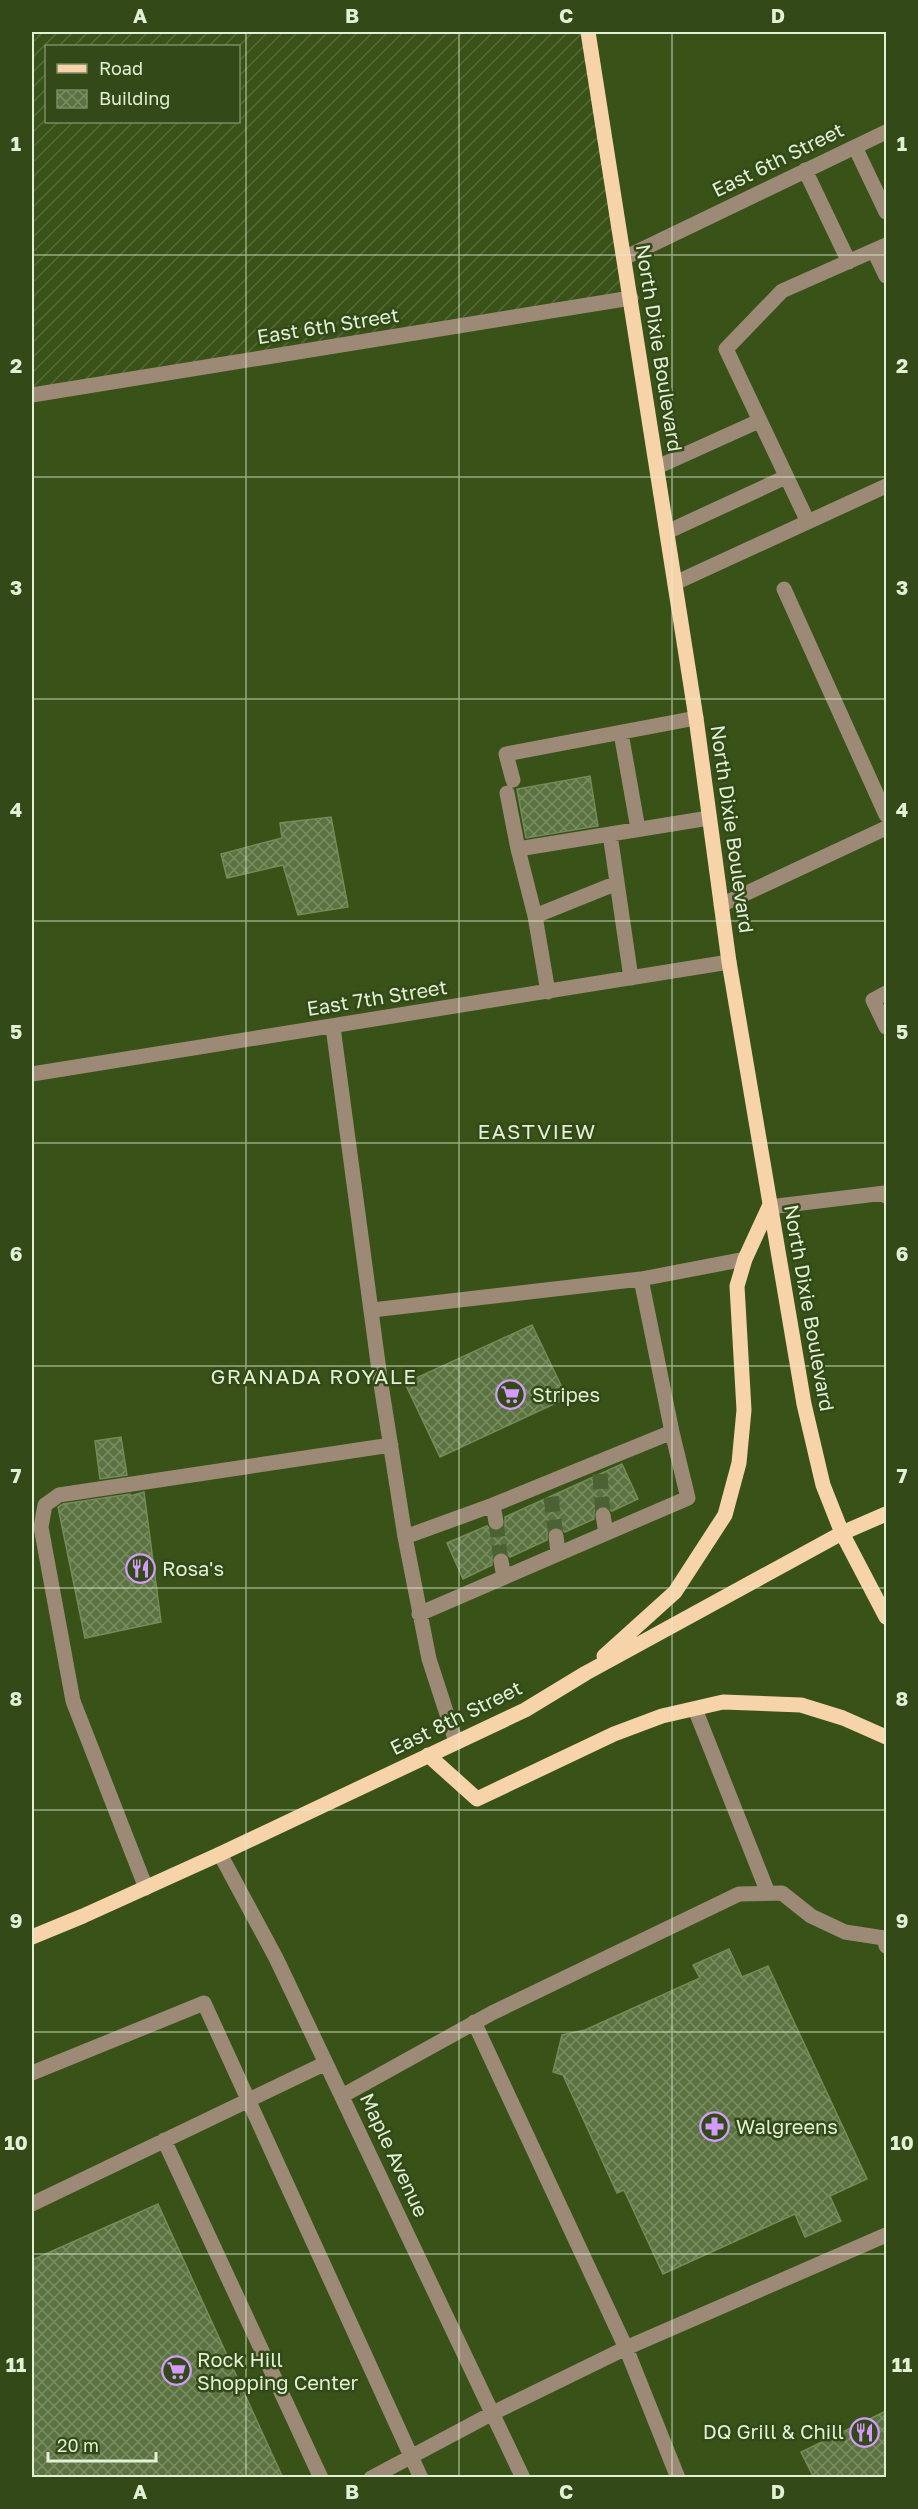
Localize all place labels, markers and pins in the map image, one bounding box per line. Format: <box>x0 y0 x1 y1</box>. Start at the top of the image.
supermarket icon: Stripes <box>495 1379 527 1411</box>
place label: Stripes <box>532 1382 600 1406</box>
restaurant icon: Rosa's <box>125 1553 157 1585</box>
place label: Rosa's <box>162 1556 224 1580</box>
pharmacy icon: Walgreens <box>699 2111 731 2143</box>
place label: Walgreens <box>736 2114 838 2138</box>
place label: Rock Hill Shopping Center <box>197 2347 359 2394</box>
supermarket icon: Rock Hill Shopping Center <box>160 2355 192 2387</box>
restaurant icon: DQ Grill & Chill <box>849 2416 881 2448</box>
place label: DQ Grill & Chill <box>703 2419 844 2443</box>

